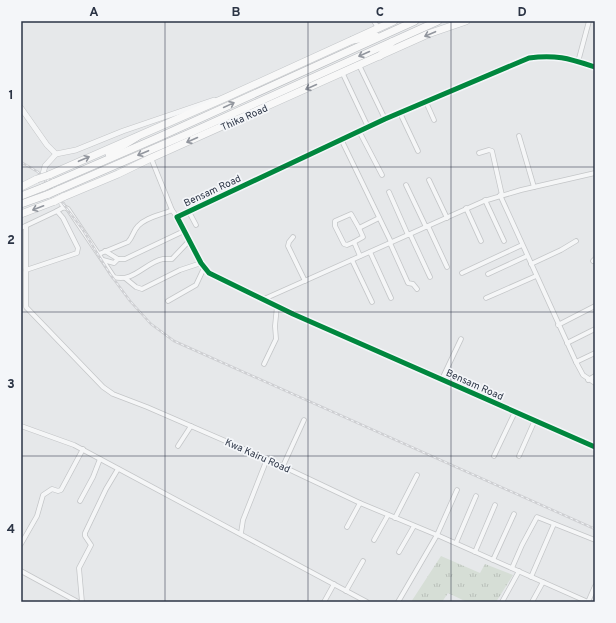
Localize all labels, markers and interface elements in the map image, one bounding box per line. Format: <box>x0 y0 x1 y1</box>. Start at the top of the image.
text: A <box>89 5 99 21</box>
text: B <box>232 5 241 21</box>
text: C <box>376 5 384 21</box>
text: D <box>517 5 527 21</box>
one-way arrow <box>424 30 436 38</box>
one-way arrow <box>358 50 370 58</box>
one-way arrow <box>305 84 317 91</box>
text: 1 <box>8 88 14 104</box>
one-way arrow <box>223 101 235 108</box>
street label: Thika Road <box>219 102 270 134</box>
one-way arrow <box>187 137 199 144</box>
one-way arrow <box>138 150 150 157</box>
one-way arrow <box>78 155 90 163</box>
street label: Bensam Road <box>182 172 243 210</box>
one-way arrow <box>33 204 45 212</box>
text: 2 <box>7 233 15 249</box>
street label: Bensam Road <box>444 367 505 404</box>
text: 3 <box>7 377 15 393</box>
street label: Kwa Kairu Road <box>223 436 292 477</box>
text: 4 <box>7 522 15 538</box>

